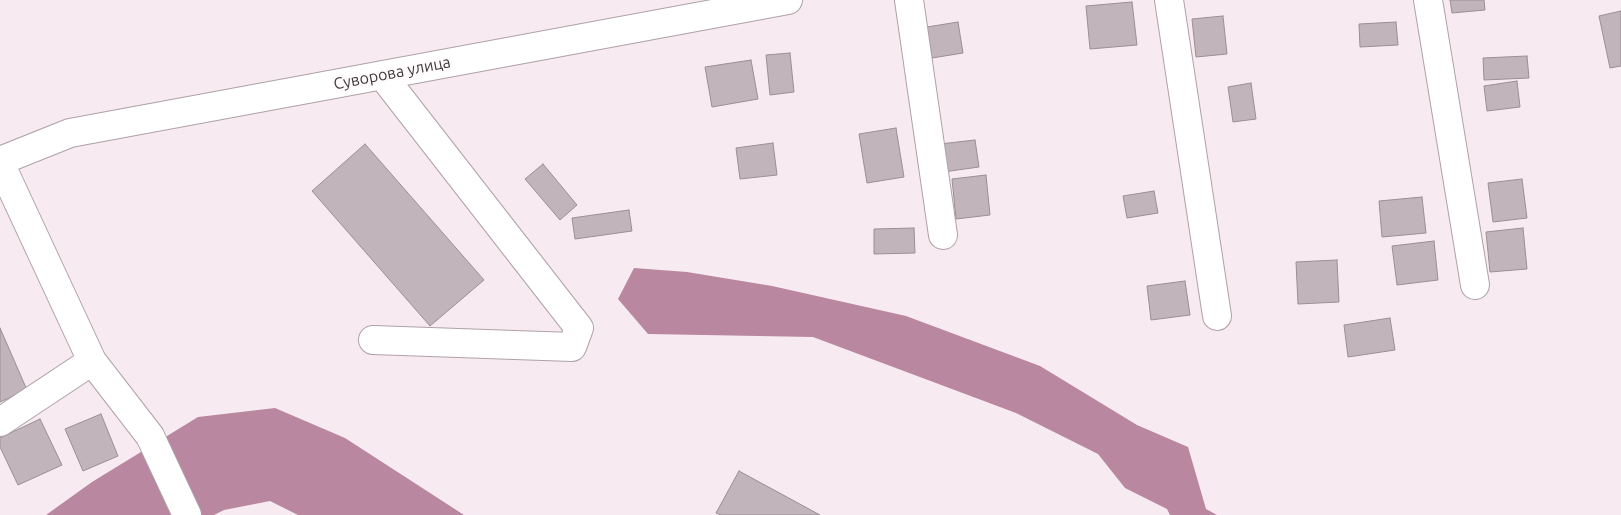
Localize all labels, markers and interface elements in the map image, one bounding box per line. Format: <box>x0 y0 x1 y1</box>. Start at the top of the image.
street label: Суворова улица <box>332 52 452 94</box>

